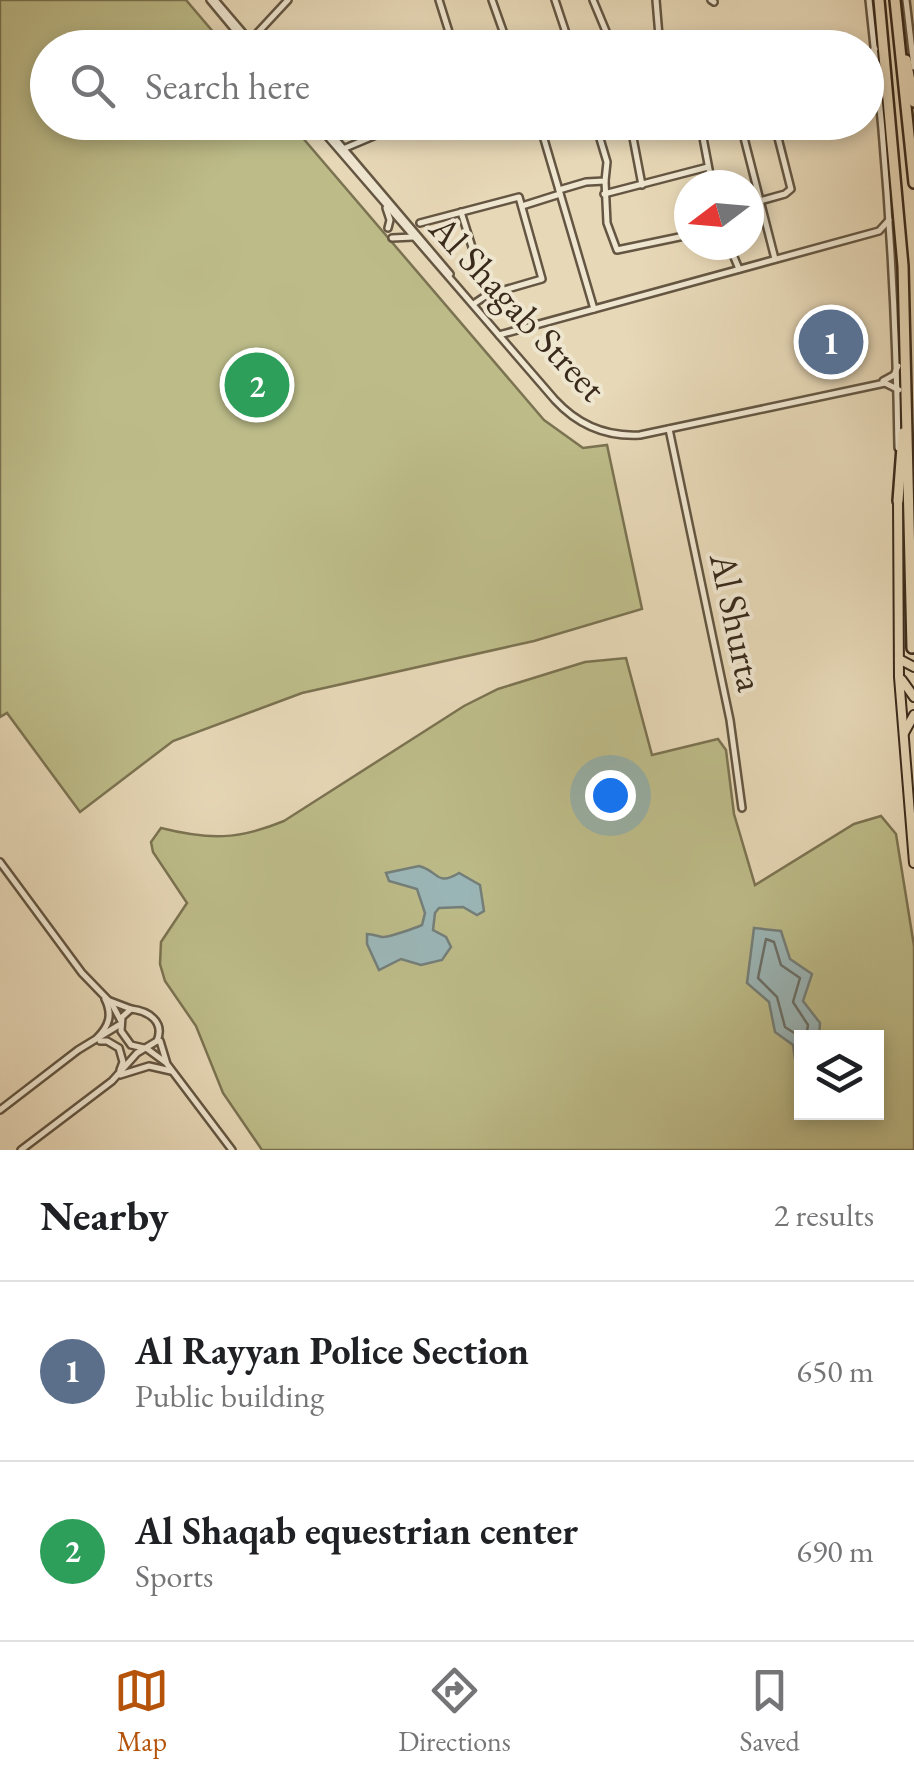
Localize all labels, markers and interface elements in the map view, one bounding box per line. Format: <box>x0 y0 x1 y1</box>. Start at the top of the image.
search box <box>30 30 884 140</box>
icon: search <box>65 58 120 113</box>
text: Search here <box>145 61 310 110</box>
north arrow <box>674 170 764 260</box>
street label: Al Shagab Street <box>419 203 617 411</box>
pin: 1 <box>798 304 864 380</box>
pin: 2 <box>224 348 290 422</box>
street label: Al Shurta <box>699 547 776 696</box>
your location <box>585 770 636 821</box>
map controls <box>794 1030 884 1120</box>
button: layers <box>794 1030 884 1120</box>
text: Nearby <box>40 1188 169 1243</box>
text: 2 results <box>774 1194 874 1236</box>
text: Al Rayyan Police Section <box>135 1326 529 1375</box>
text: 1 <box>64 1350 81 1392</box>
text: 650 m <box>797 1350 874 1392</box>
text: Public building <box>135 1375 324 1417</box>
text: Al Shaqab equestrian center <box>135 1506 578 1555</box>
text: 2 <box>64 1530 81 1572</box>
text: 690 m <box>797 1530 874 1572</box>
text: Sports <box>135 1555 213 1597</box>
tab: Map <box>114 1663 169 1759</box>
tab: Directions <box>398 1663 511 1759</box>
tab: Saved <box>740 1663 800 1759</box>

